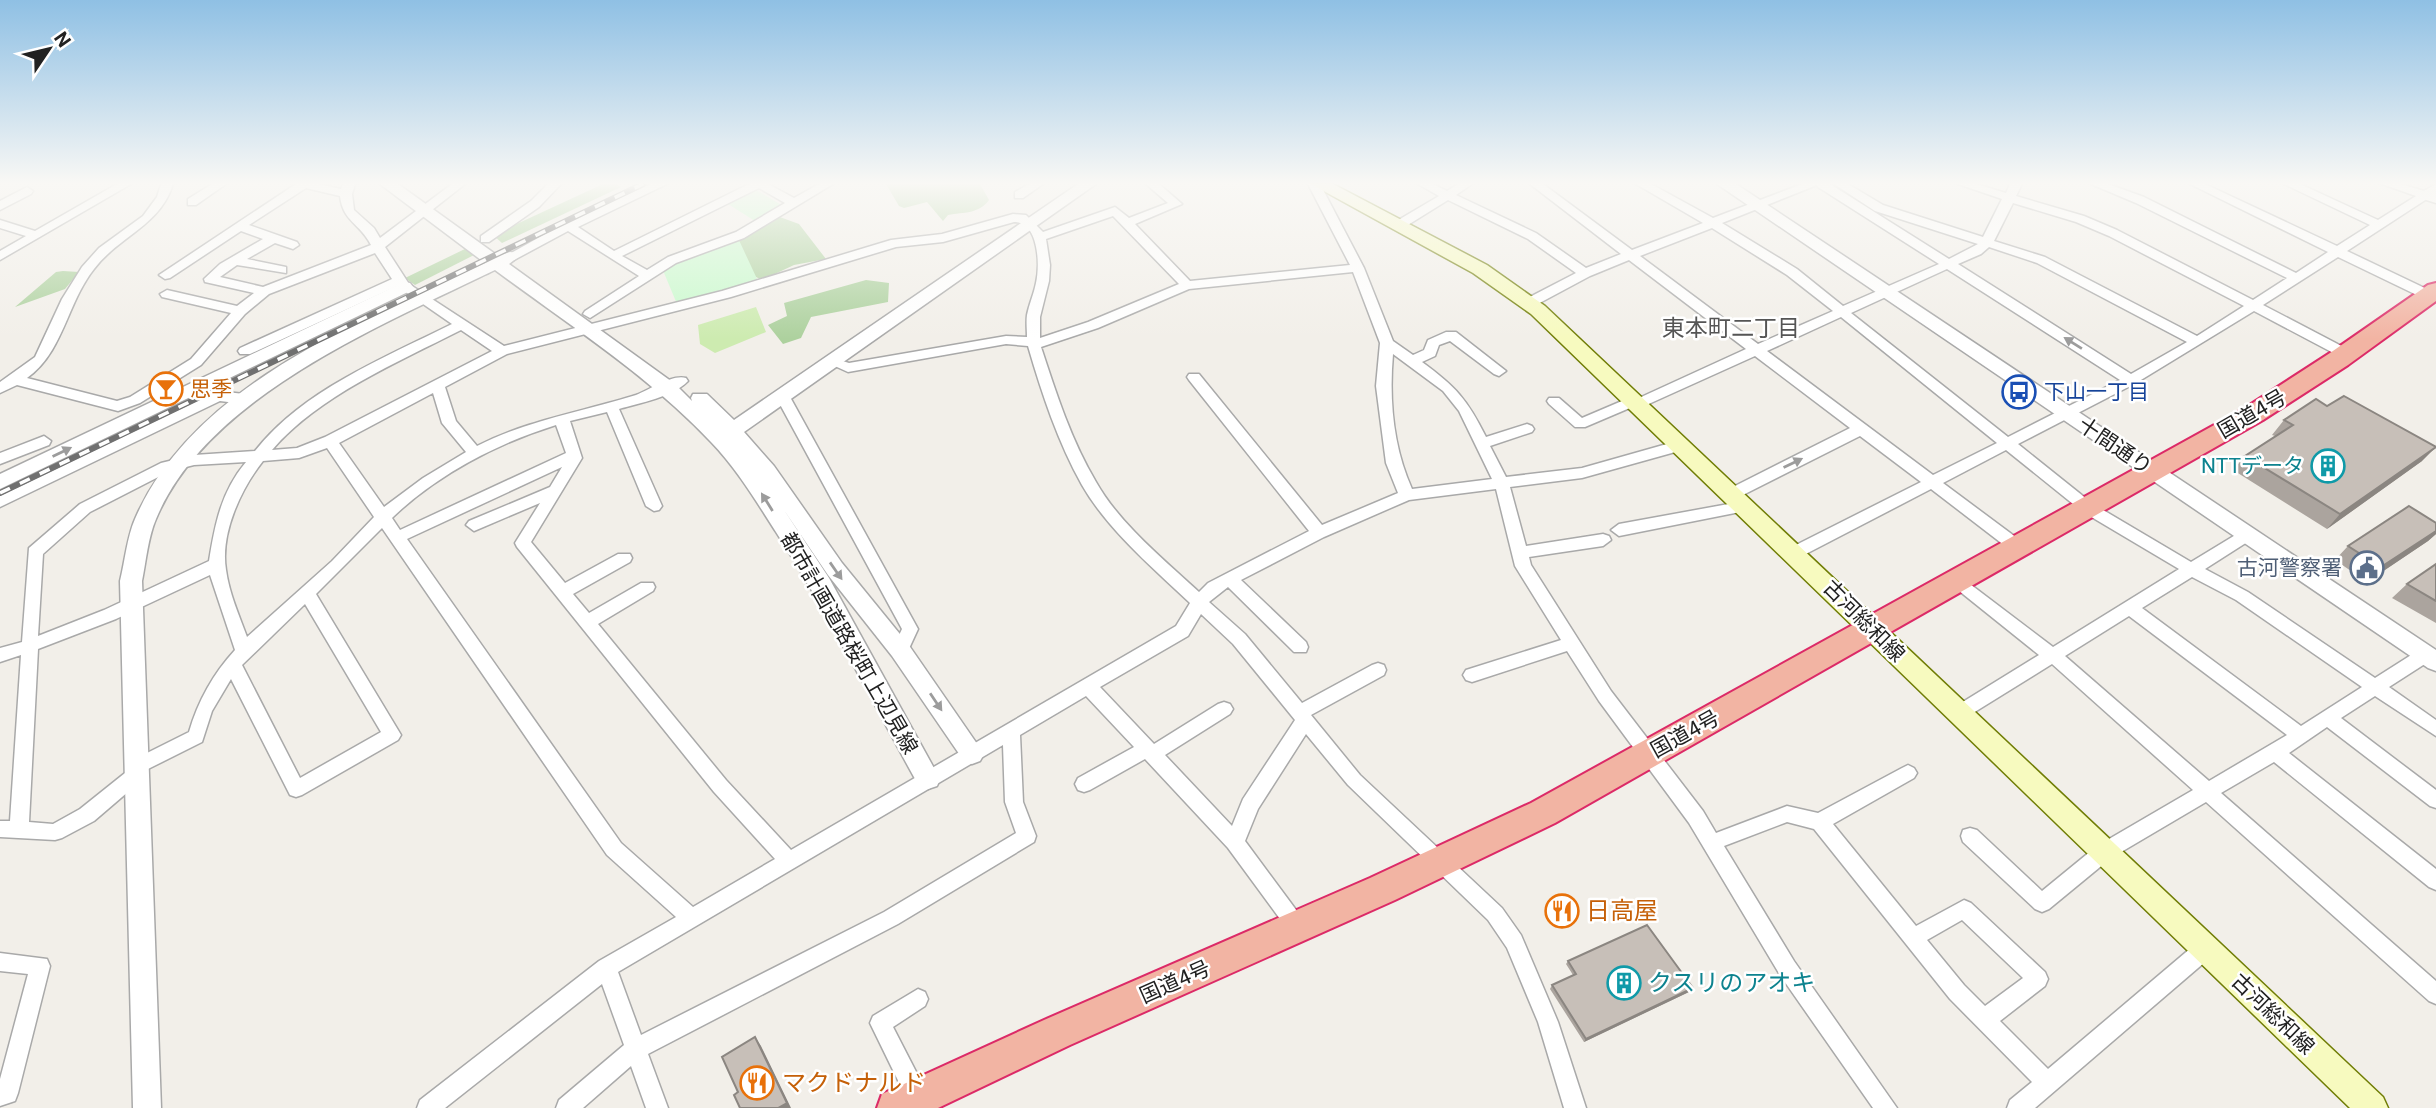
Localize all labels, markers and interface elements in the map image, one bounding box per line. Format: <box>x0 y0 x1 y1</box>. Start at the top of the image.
north arrow <box>14 14 84 84</box>
text: N <box>49 27 76 52</box>
district label: 東本町二丁目 <box>1662 315 1800 342</box>
one-way arrow <box>2064 337 2083 350</box>
bar icon: 思季 <box>147 370 185 408</box>
bus stop icon: 下山一丁目 <box>2000 373 2038 411</box>
place label: 思季 <box>190 377 232 401</box>
place label: 下山一丁目 <box>2044 380 2149 404</box>
street label: 国道4号 <box>2214 385 2290 443</box>
street label: 十間通り <box>2073 413 2157 479</box>
one-way arrow <box>52 447 72 458</box>
building icon: NTTデータ <box>2309 447 2347 485</box>
place label: NTTデータ <box>2201 454 2304 478</box>
one-way arrow <box>1783 458 1803 469</box>
one-way arrow <box>761 493 774 512</box>
street label: 都市計画道路桜町上辺見線 <box>776 528 922 758</box>
public building icon: 古河警察署 <box>2348 549 2386 587</box>
place label: 古河警察署 <box>2237 556 2342 580</box>
one-way arrow <box>829 562 843 580</box>
street label: 古河総和線 <box>1818 575 1910 667</box>
one-way arrow <box>929 693 943 711</box>
street label: 国道4号 <box>1646 705 1724 763</box>
restaurant icon: 日高屋 <box>1543 892 1581 930</box>
place label: 日高屋 <box>1586 897 1658 925</box>
street label: 国道4号 <box>1136 956 1214 1008</box>
building icon: クスリのアオキ <box>1605 964 1643 1002</box>
place label: クスリのアオキ <box>1648 969 1815 997</box>
street label: 古河総和線 <box>2227 969 2319 1059</box>
restaurant icon: マクドナルド <box>738 1064 776 1102</box>
place label: マクドナルド <box>782 1069 926 1097</box>

